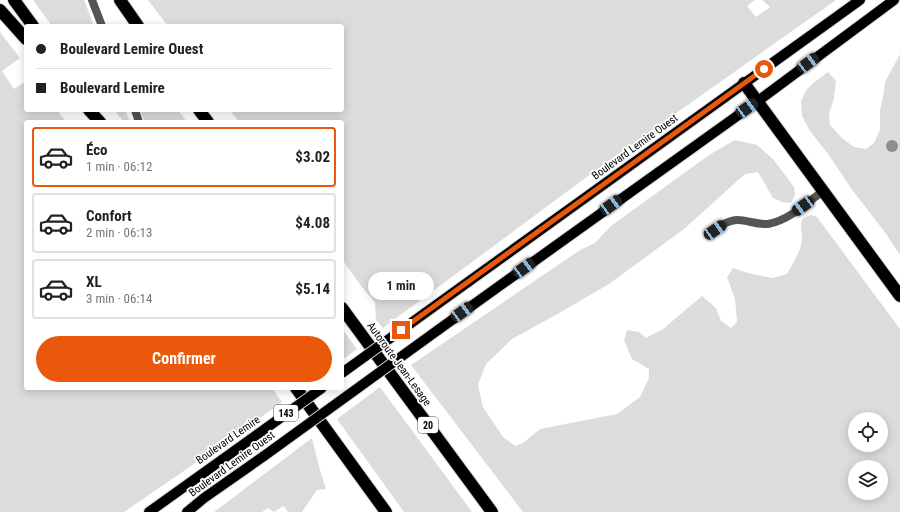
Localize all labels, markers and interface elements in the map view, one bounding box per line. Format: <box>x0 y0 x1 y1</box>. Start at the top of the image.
text: Boulevard Lemire Ouest <box>60 40 203 58</box>
car <box>795 51 821 75</box>
route start <box>755 60 773 78</box>
text: Boulevard Lemire <box>60 79 165 97</box>
car <box>734 96 760 120</box>
street label: Boulevard Lemire Ouest <box>589 111 681 183</box>
icon: car <box>38 139 74 175</box>
text: Éco <box>86 141 108 159</box>
text: $3.02 <box>295 148 330 166</box>
text: 1 min · 06:12 <box>86 159 152 174</box>
car <box>598 193 624 217</box>
car <box>790 194 816 218</box>
icon: car <box>38 205 74 241</box>
text: Confort <box>86 207 132 225</box>
text: $4.08 <box>295 214 330 232</box>
car <box>702 218 728 242</box>
text: 2 min · 06:13 <box>86 225 152 240</box>
car <box>511 256 537 280</box>
icon: car <box>38 271 74 307</box>
callout: 1 min <box>368 272 434 300</box>
text: XL <box>86 273 102 291</box>
text: 1 min <box>387 278 415 293</box>
text: $5.14 <box>295 280 330 298</box>
text: 3 min · 06:14 <box>86 291 152 306</box>
car <box>449 300 475 324</box>
street label: Autoroute Jean-Lesage <box>364 320 434 408</box>
route end <box>392 321 410 339</box>
button: Confirmer <box>36 336 332 382</box>
road number: 143 <box>274 405 298 421</box>
map controls <box>848 412 888 500</box>
button: locate <box>848 412 888 452</box>
street label: Boulevard Lemire <box>193 413 263 467</box>
road number: 20 <box>418 417 438 433</box>
street label: Boulevard Lemire Ouest <box>186 428 278 500</box>
button: layers <box>848 460 888 500</box>

